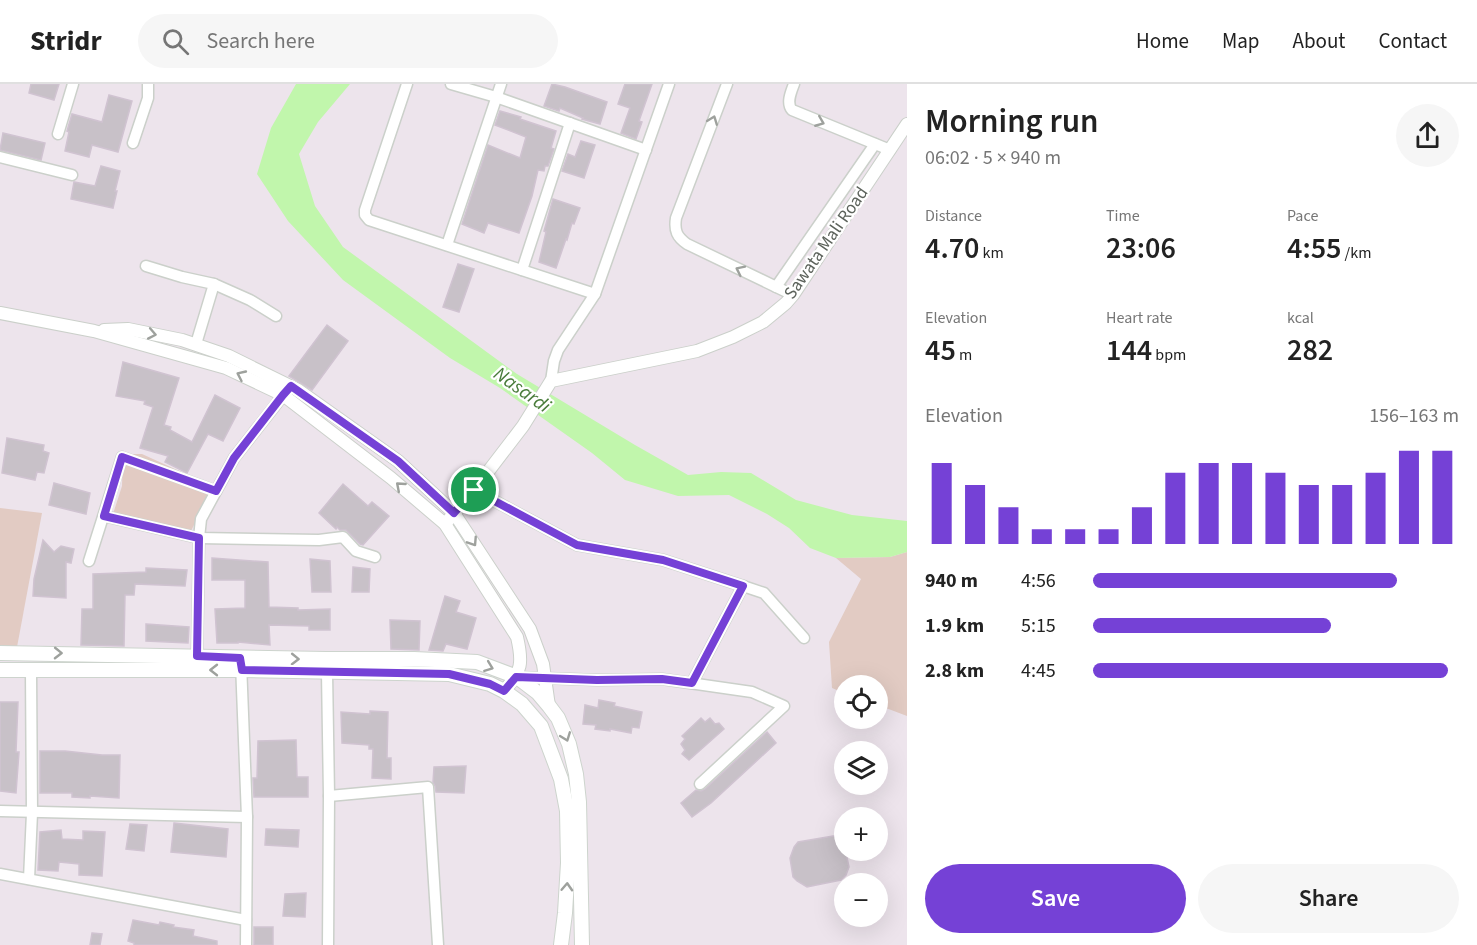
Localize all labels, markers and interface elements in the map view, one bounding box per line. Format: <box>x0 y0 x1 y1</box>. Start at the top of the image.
search box <box>138 14 558 68</box>
text: Stridr <box>30 21 102 61</box>
icon: search <box>159 25 192 58</box>
text: Search here <box>207 25 315 57</box>
text: Home <box>1136 26 1189 56</box>
text: Map <box>1222 26 1260 56</box>
text: About <box>1293 26 1345 56</box>
text: Contact <box>1378 26 1447 56</box>
text: Morning run <box>925 98 1099 145</box>
button: share <box>1396 104 1459 167</box>
one-way arrow <box>706 115 718 126</box>
one-way arrow <box>814 115 825 127</box>
text: 06:02 · 5 × 940 m <box>925 144 1061 172</box>
street label: Sawata Mali Road <box>778 182 874 304</box>
text: Distance <box>925 205 982 227</box>
text: Time <box>1106 205 1140 227</box>
text: Pace <box>1287 205 1318 227</box>
text: 4.70 <box>925 227 979 270</box>
text: 23:06 <box>1106 227 1176 270</box>
text: 4:55 <box>1287 227 1341 270</box>
text: km <box>979 242 1004 264</box>
text: /km <box>1341 242 1371 264</box>
one-way arrow <box>735 265 746 277</box>
text: Elevation <box>925 307 987 329</box>
text: Heart rate <box>1106 307 1173 329</box>
text: kcal <box>1287 307 1314 329</box>
one-way arrow <box>146 327 156 340</box>
text: 45 <box>925 329 956 372</box>
text: 144 <box>1106 329 1152 372</box>
text: 282 <box>1287 329 1333 372</box>
text: m <box>956 344 972 366</box>
text: bpm <box>1152 344 1186 366</box>
water label: Nasardi <box>488 360 556 420</box>
one-way arrow <box>236 370 247 382</box>
text: Elevation <box>925 402 1003 430</box>
text: 156–163 m <box>1369 402 1459 430</box>
pin <box>448 464 499 515</box>
icon: arrive <box>457 473 490 506</box>
one-way arrow <box>396 482 407 493</box>
one-way arrow <box>466 535 477 546</box>
text: 940 m <box>925 567 978 595</box>
text: 4:56 <box>1021 567 1056 595</box>
text: 1.9 km <box>925 612 984 640</box>
text: 5:15 <box>1021 612 1056 640</box>
one-way arrow <box>54 647 63 660</box>
one-way arrow <box>291 652 300 665</box>
text: 2.8 km <box>925 657 984 685</box>
text: 4:45 <box>1021 657 1056 685</box>
one-way arrow <box>484 659 494 672</box>
one-way arrow <box>209 664 218 676</box>
map controls <box>834 675 888 927</box>
button: locate <box>834 675 888 729</box>
one-way arrow <box>559 731 571 742</box>
button: layers <box>834 741 888 795</box>
button: + <box>834 807 888 861</box>
button: Save <box>925 864 1186 933</box>
button: Share <box>1198 864 1459 933</box>
button: − <box>834 873 888 927</box>
one-way arrow <box>560 882 573 891</box>

